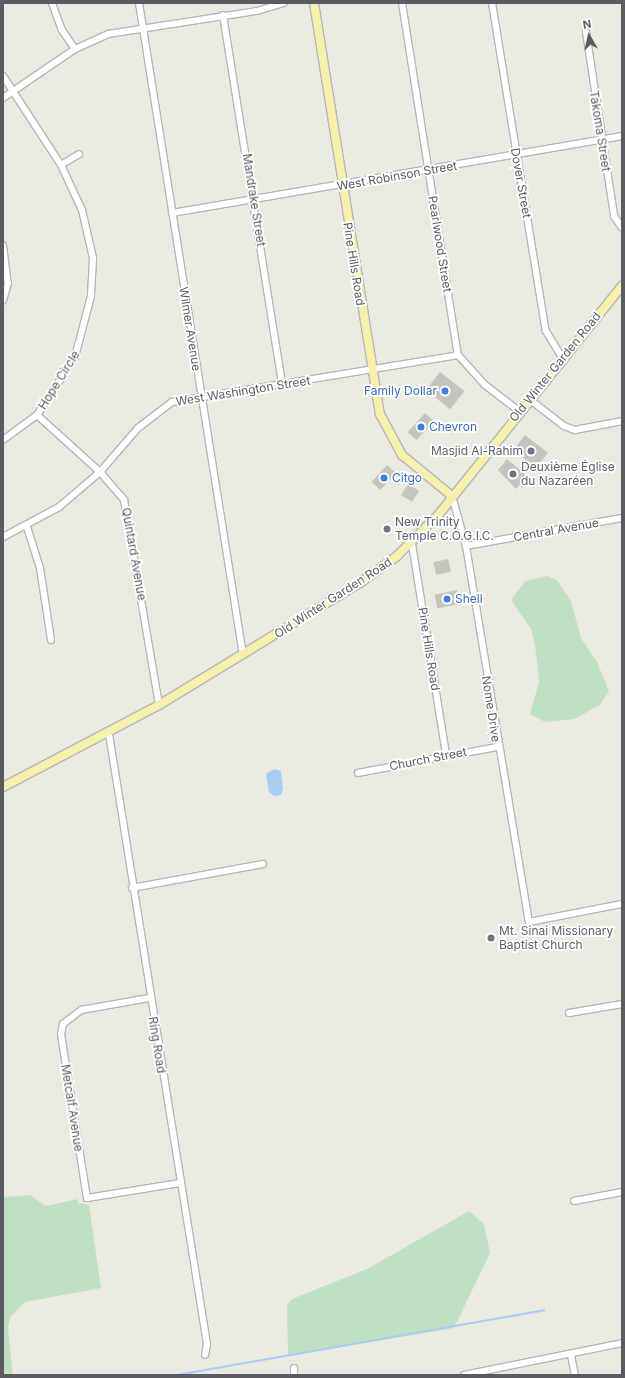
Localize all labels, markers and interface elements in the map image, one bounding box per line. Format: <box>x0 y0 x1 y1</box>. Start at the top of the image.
north arrow <box>569 16 609 56</box>
text: N <box>582 17 592 32</box>
street label: Takoma Street <box>587 90 613 172</box>
street label: Dover Street <box>508 147 534 219</box>
street label: Mandrake Street <box>240 153 268 247</box>
street label: West Robinson Street <box>336 158 458 194</box>
street label: Pearlwood Street <box>425 195 455 293</box>
street label: Pine Hills Road <box>340 221 368 307</box>
street label: Wilmer Avenue <box>176 286 204 372</box>
street label: Old Winter Garden Road <box>506 309 604 425</box>
street label: Hope Circle <box>35 348 83 412</box>
street label: West Washington Street <box>175 373 311 409</box>
place label: Family Dollar <box>364 384 437 398</box>
marker: Family Dollar <box>440 386 450 396</box>
place label: Chevron <box>429 420 477 434</box>
marker: Chevron <box>416 422 426 432</box>
place label: Masjid Al-Rahim <box>431 444 523 458</box>
marker: Masjid Al-Rahim <box>526 446 536 456</box>
place label: Deuxième Église du Nazaréen <box>521 460 615 488</box>
marker: Deuxième Église du Nazaréen <box>508 469 518 479</box>
place label: Citgo <box>392 471 422 485</box>
marker: Citgo <box>379 473 389 483</box>
street label: Quintard Avenue <box>119 506 149 602</box>
place label: New Trinity Temple C.O.G.I.C. <box>395 515 494 543</box>
street label: Central Avenue <box>512 515 600 545</box>
marker: New Trinity Temple C.O.G.I.C. <box>382 524 392 534</box>
street label: Old Winter Garden Road <box>272 555 394 641</box>
place label: Shell <box>455 592 483 606</box>
marker: Shell <box>442 594 452 604</box>
street label: Pine Hills Road <box>415 606 443 692</box>
street label: Nome Drive <box>479 675 503 743</box>
street label: Church Street <box>388 744 468 774</box>
place label: Mt. Sinai Missionary Baptist Church <box>499 924 613 952</box>
marker: Mt. Sinai Missionary Baptist Church <box>486 933 496 943</box>
street label: Ring Road <box>145 1016 169 1074</box>
street label: Metcalf Avenue <box>58 1063 86 1153</box>

